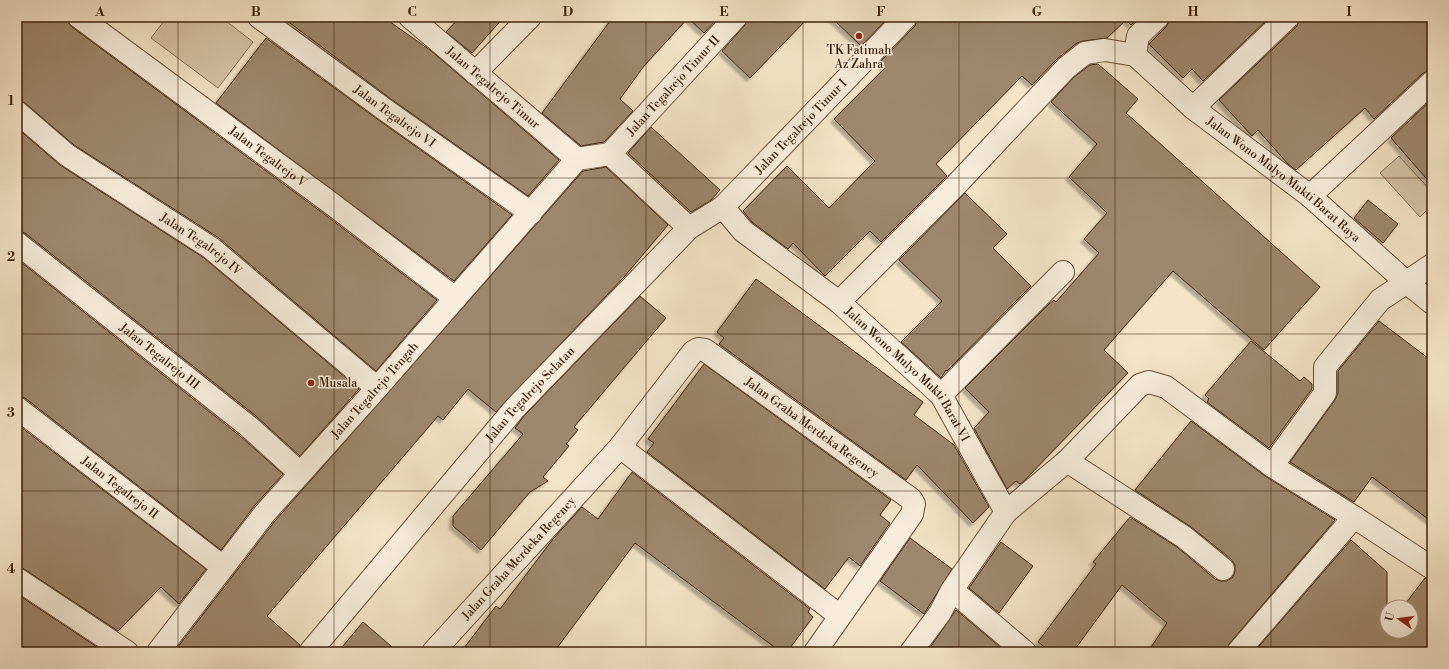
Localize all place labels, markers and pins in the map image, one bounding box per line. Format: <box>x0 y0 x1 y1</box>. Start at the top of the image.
marker: TK Fatimah Az Zahra <box>854 31 864 41</box>
place label: TK Fatimah Az Zahra <box>827 43 891 72</box>
place label: Musala <box>319 376 358 391</box>
marker: Musala <box>306 378 316 388</box>

